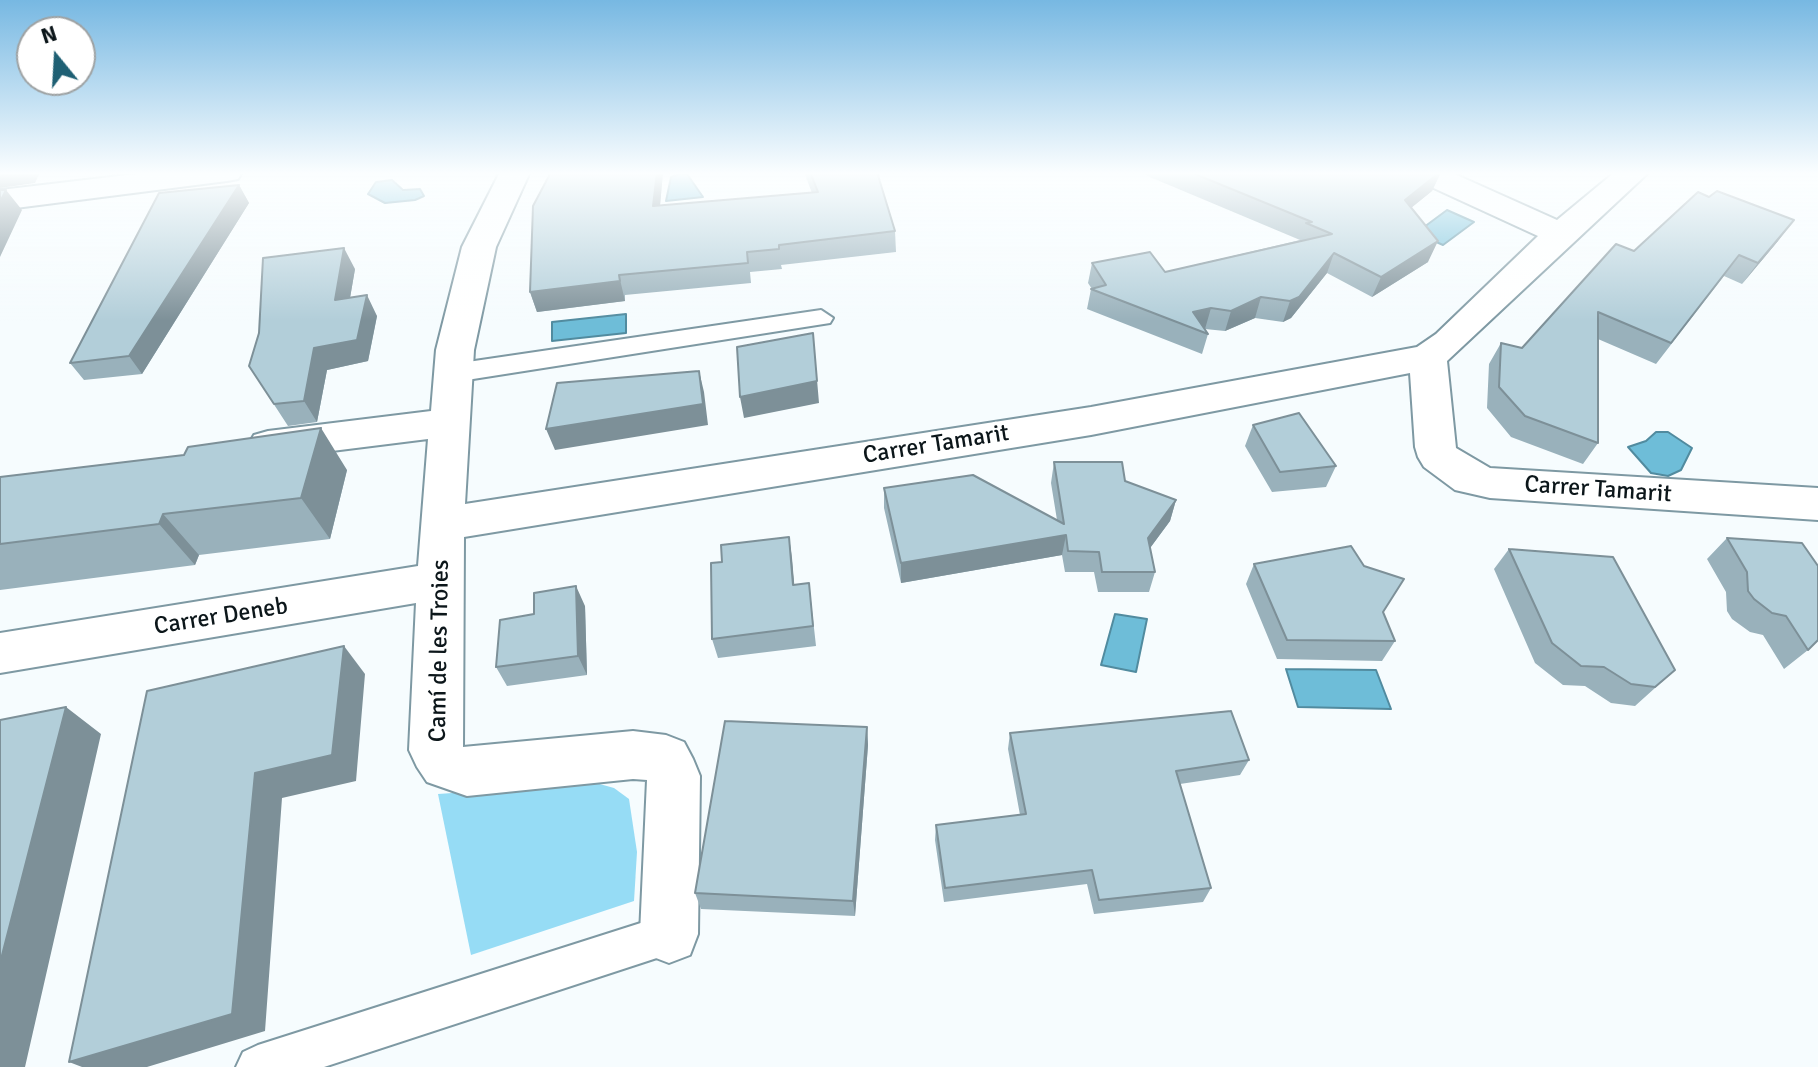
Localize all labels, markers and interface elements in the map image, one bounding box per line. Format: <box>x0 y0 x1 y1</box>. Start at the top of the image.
north arrow <box>16 16 96 96</box>
text: N <box>38 19 61 50</box>
street label: Carrer Tamarit <box>861 419 1011 471</box>
street label: Carrer Tamarit <box>1523 470 1673 510</box>
street label: Camí de les Troies <box>424 559 456 743</box>
street label: Carrer Deneb <box>152 592 290 642</box>

